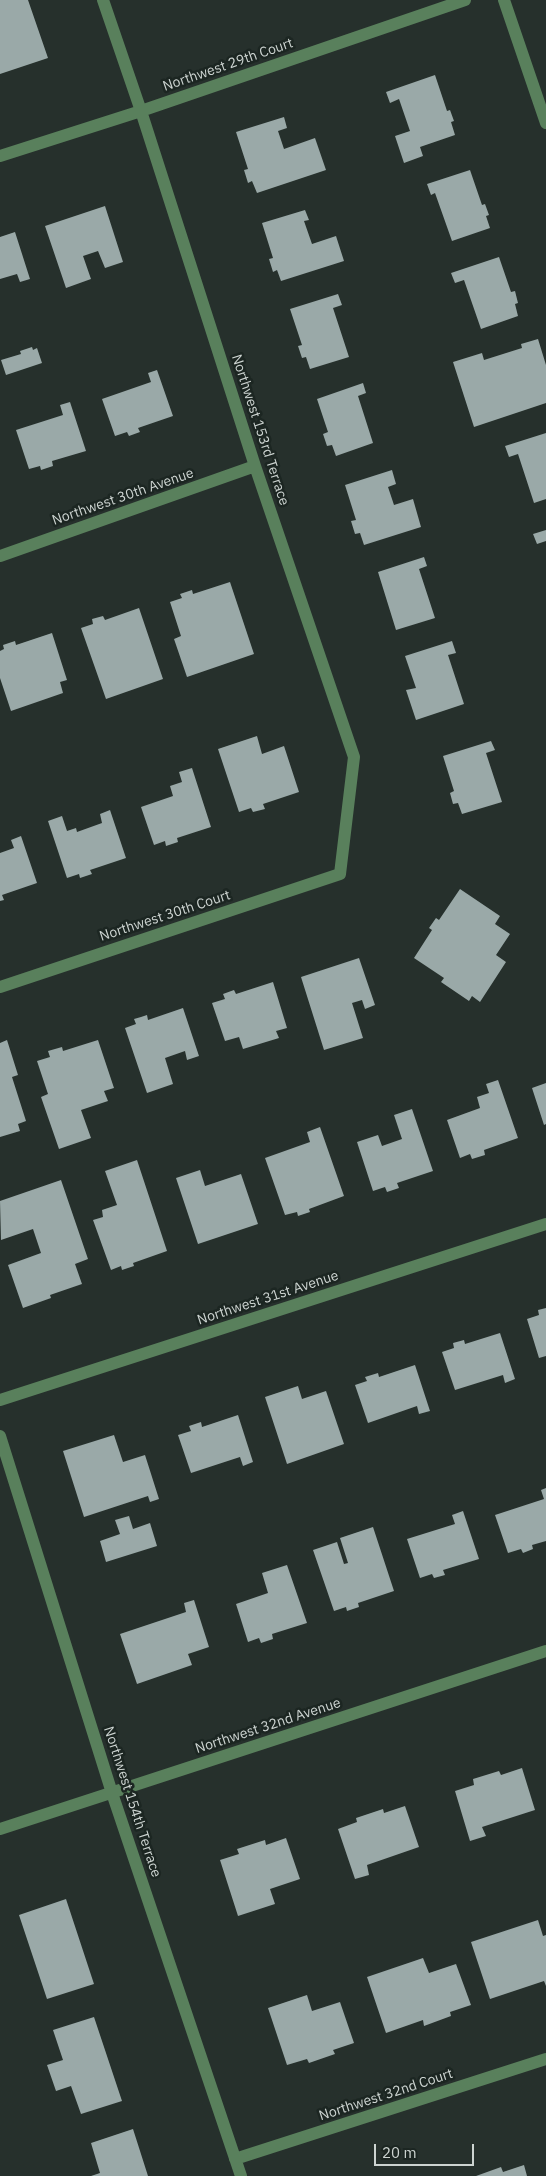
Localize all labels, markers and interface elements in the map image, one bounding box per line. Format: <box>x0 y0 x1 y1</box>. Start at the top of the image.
street label: Northwest 29th Court <box>161 35 295 95</box>
street label: Northwest 153rd Terrace <box>228 352 292 508</box>
street label: Northwest 30th Avenue <box>50 465 196 529</box>
street label: Northwest 30th Court <box>97 887 233 945</box>
street label: Northwest 31st Avenue <box>195 1267 341 1329</box>
street label: Northwest 32nd Avenue <box>193 1695 343 1757</box>
street label: Northwest 154th Terrace <box>100 1724 164 1880</box>
street label: Northwest 32nd Court <box>317 2065 455 2125</box>
scale bar <box>376 2134 476 2166</box>
text: 20 m <box>382 2143 417 2162</box>

